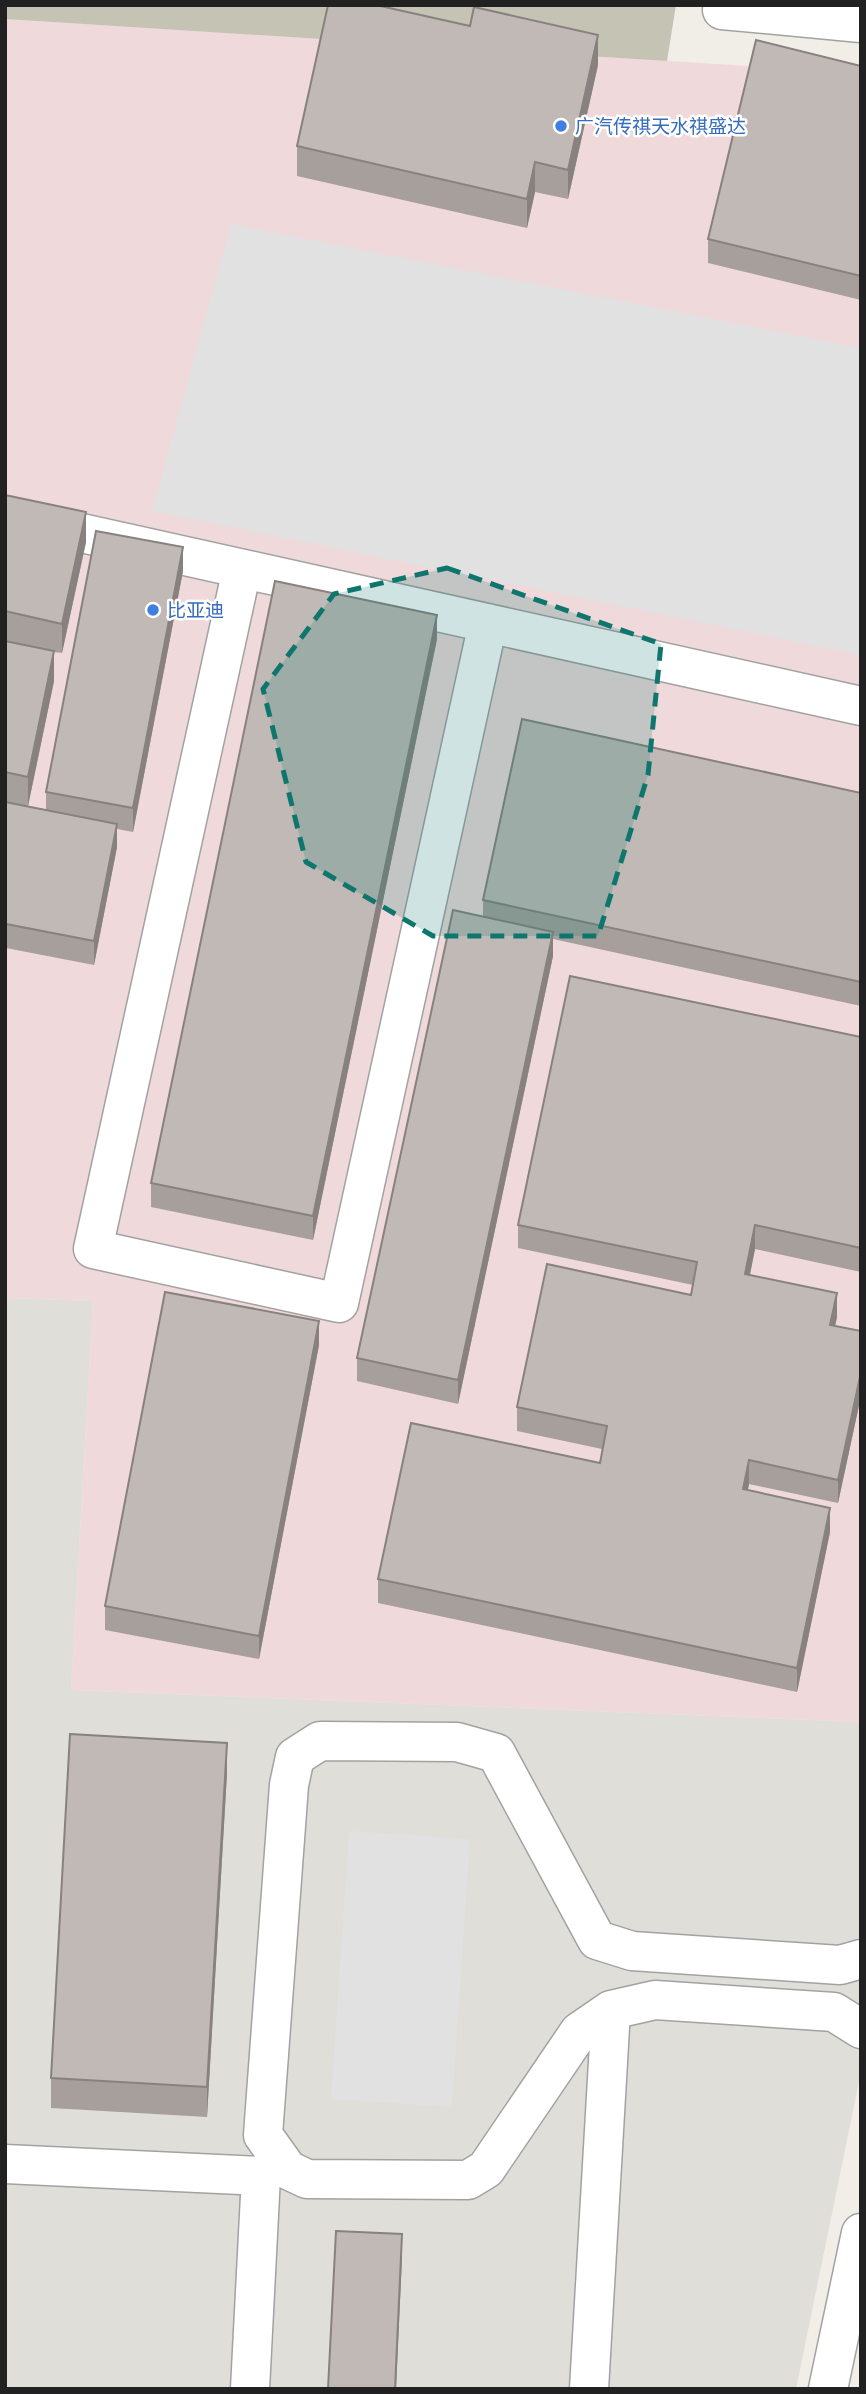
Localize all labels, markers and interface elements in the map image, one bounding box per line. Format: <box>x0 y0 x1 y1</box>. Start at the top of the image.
place label: 广汽传祺天水祺盛达 <box>575 116 746 137</box>
marker: 广汽传祺天水祺盛达 <box>553 118 569 134</box>
place label: 比亚迪 <box>167 600 224 621</box>
marker: 比亚迪 <box>145 602 161 618</box>

